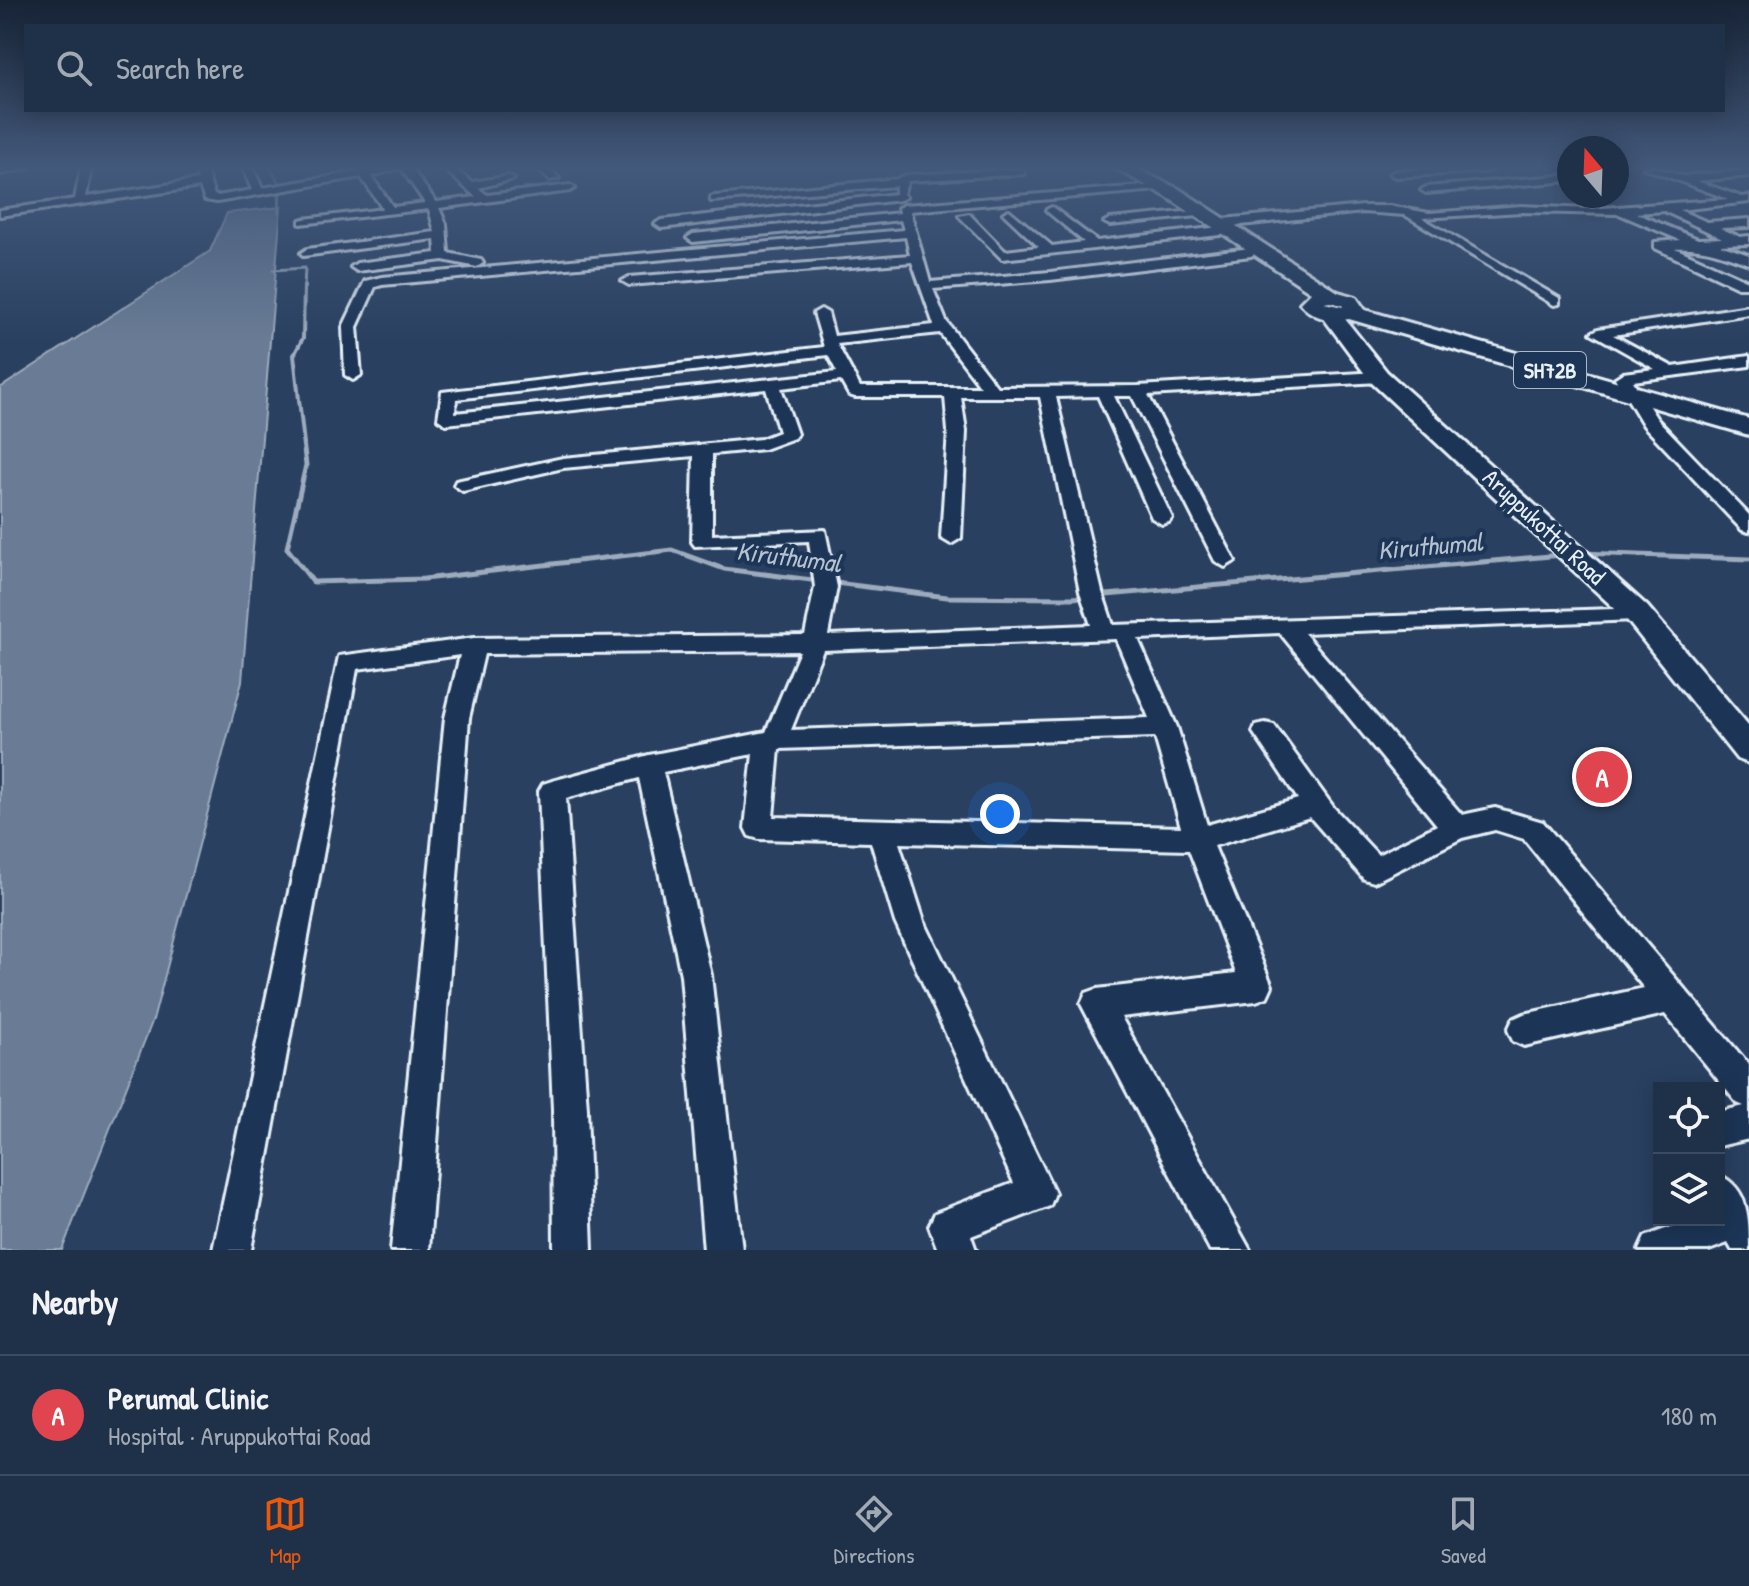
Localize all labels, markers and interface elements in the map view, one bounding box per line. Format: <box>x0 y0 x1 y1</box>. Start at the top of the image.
search box <box>24 24 1725 112</box>
icon: search <box>52 46 96 90</box>
text: Search here <box>116 48 244 88</box>
north arrow <box>1557 136 1629 208</box>
road number: SH72B <box>1514 352 1586 388</box>
street label: Aruppukottai Road <box>1477 461 1613 591</box>
water label: Kiruthumal <box>1376 523 1485 568</box>
water label: Kiruthumal <box>735 533 844 580</box>
pin: A <box>1576 747 1628 807</box>
your location <box>980 794 1020 834</box>
map controls <box>1653 1082 1725 1226</box>
button: locate <box>1653 1082 1725 1154</box>
button: layers <box>1653 1154 1725 1226</box>
text: Nearby <box>32 1279 118 1325</box>
text: Perumal Clinic <box>108 1378 268 1418</box>
text: A <box>52 1398 64 1433</box>
text: 180 m <box>1661 1398 1717 1433</box>
text: Hospital · Aruppukottai Road <box>108 1418 370 1453</box>
tab: Map <box>263 1492 307 1570</box>
tab: Directions <box>834 1492 915 1570</box>
tab: Saved <box>1441 1492 1486 1570</box>

